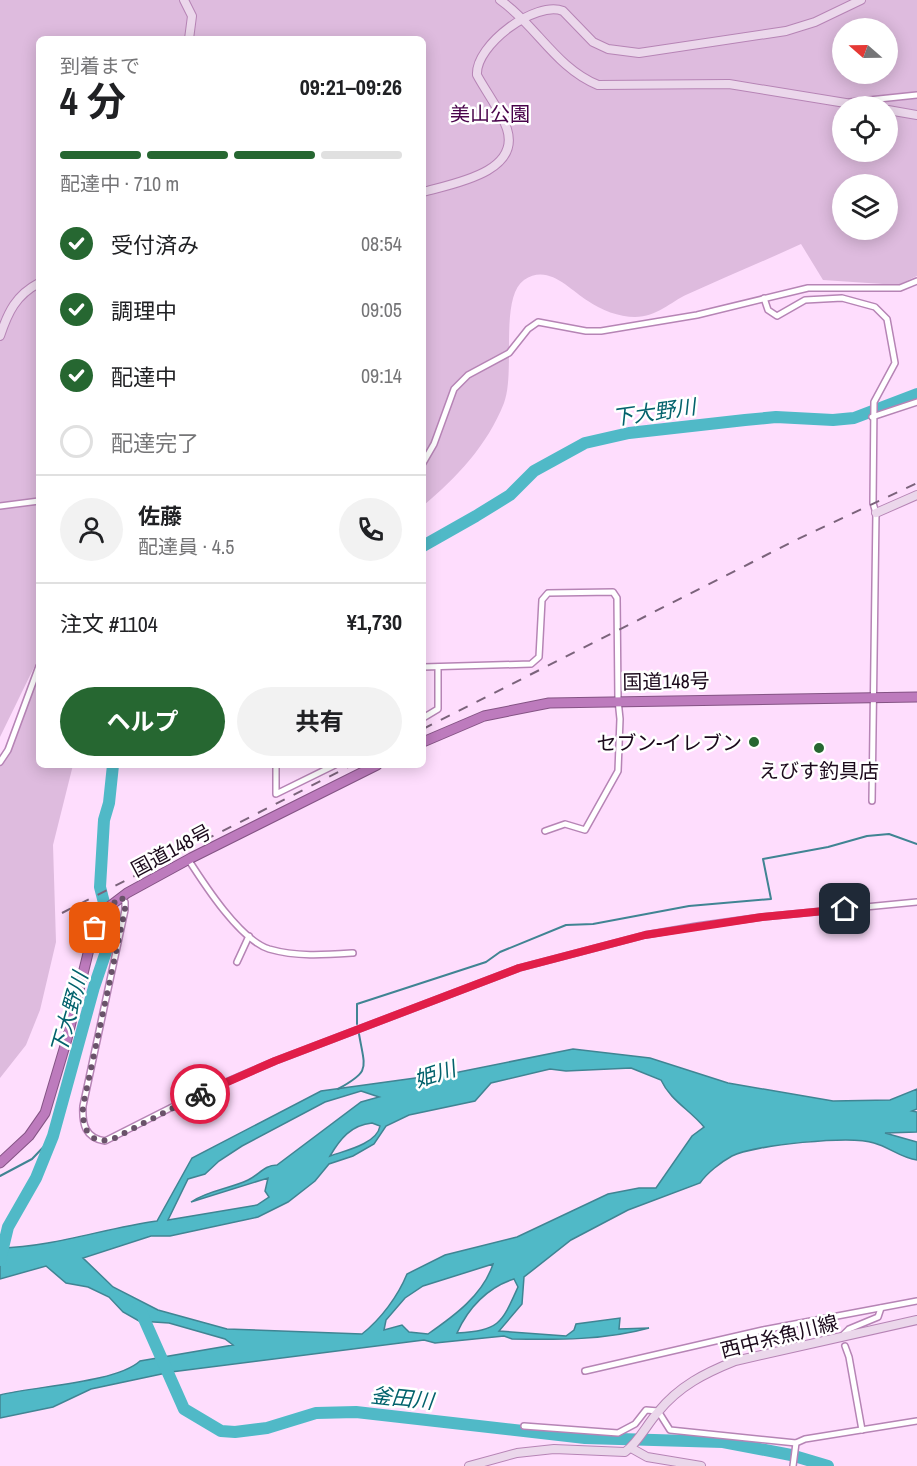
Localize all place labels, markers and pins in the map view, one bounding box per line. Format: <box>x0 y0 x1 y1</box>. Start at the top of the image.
place label: セブン-イレブン <box>597 729 742 756</box>
marker: セブン-イレブン <box>747 735 761 749</box>
marker: えびす釣具店 <box>812 741 826 755</box>
place label: えびす釣具店 <box>759 757 879 784</box>
pin <box>819 883 870 934</box>
pin <box>69 902 120 953</box>

